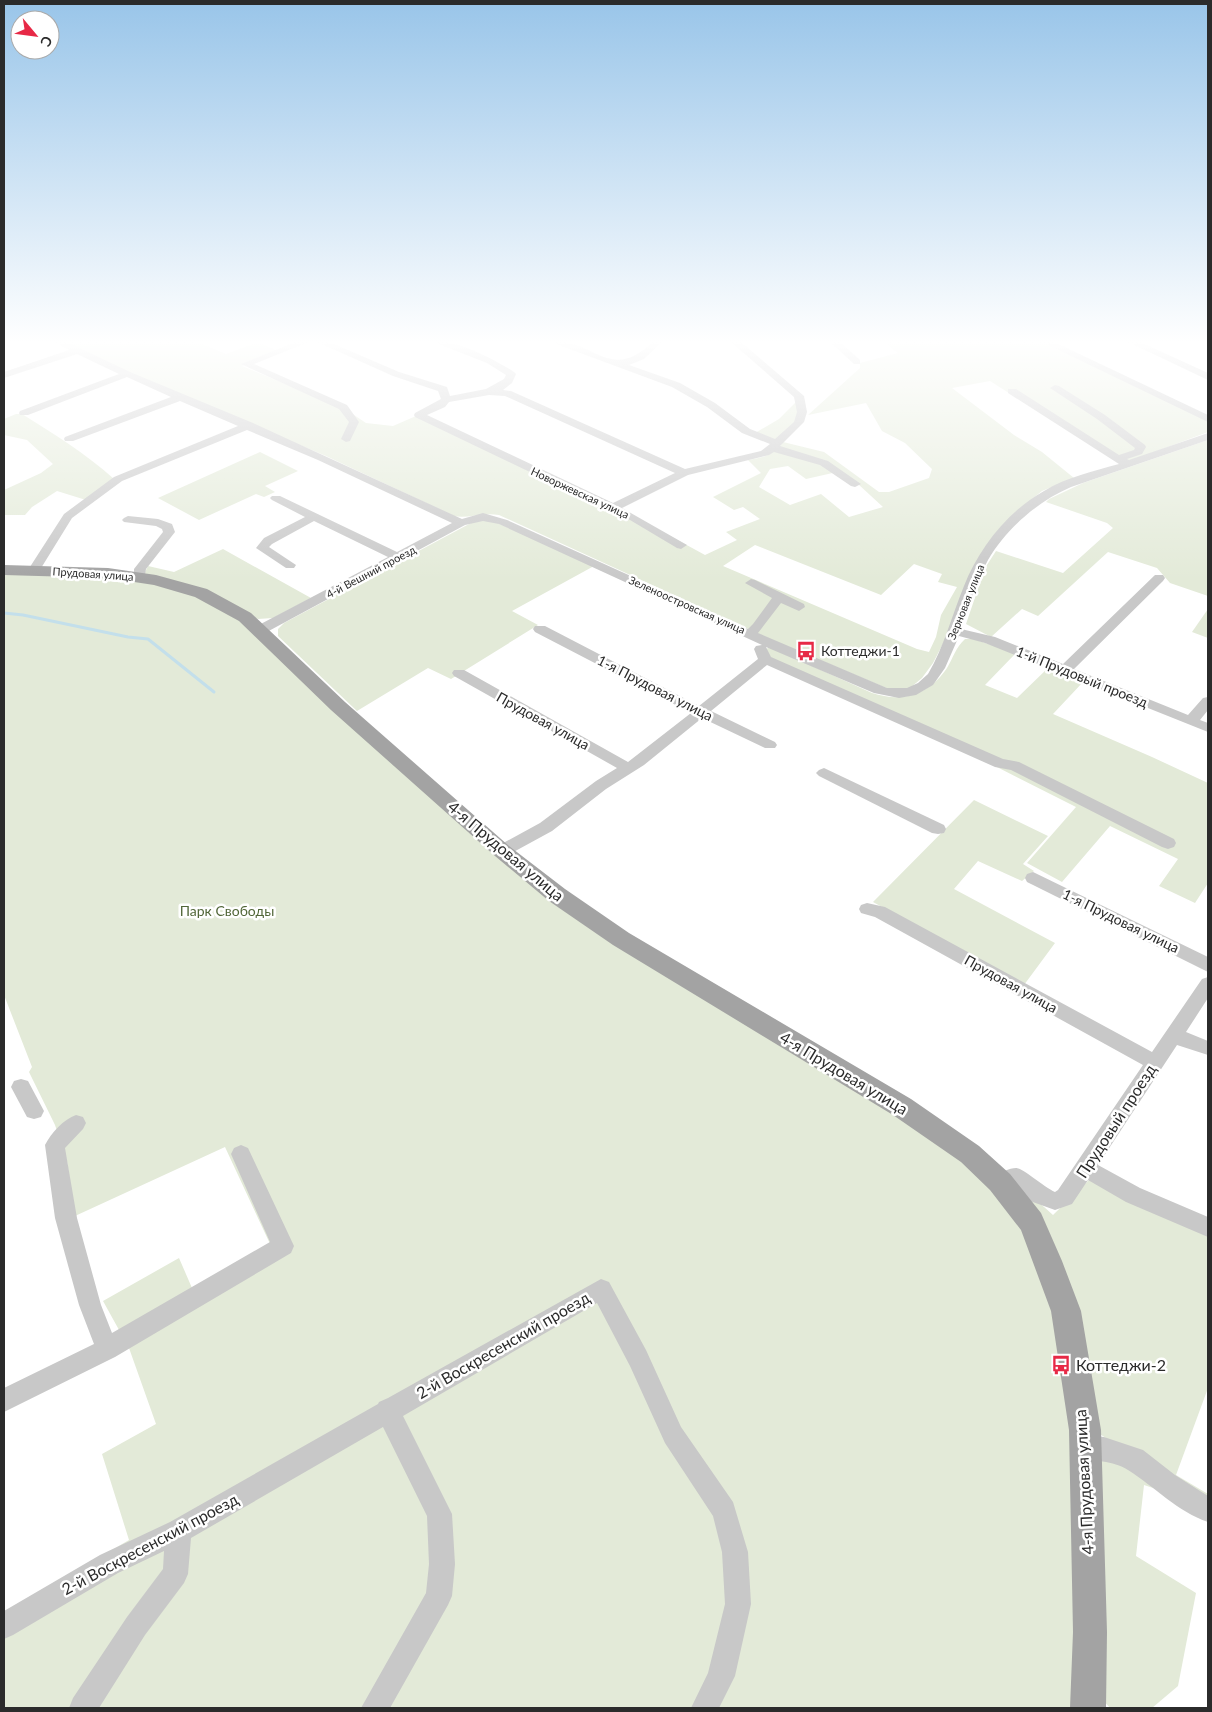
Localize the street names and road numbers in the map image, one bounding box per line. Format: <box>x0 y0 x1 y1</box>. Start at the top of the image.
street label: Новоржевская улица <box>529 464 631 521</box>
street label: 4-й Вешний проезд <box>324 542 418 601</box>
street label: Зерновая улица <box>945 562 987 641</box>
street label: Прудовая улица <box>52 564 134 583</box>
street label: Зеленоостровская улица <box>627 573 748 636</box>
street label: 1-й Прудовый проезд <box>1014 642 1151 711</box>
street label: 1-я Прудовая улица <box>595 651 716 724</box>
street label: Прудовая улица <box>494 688 593 753</box>
street label: 4-я Прудовая улица <box>444 797 568 905</box>
street label: 1-я Прудовая улица <box>1060 885 1182 956</box>
street label: Прудовая улица <box>962 951 1061 1016</box>
street label: 4-я Прудовая улица <box>777 1027 912 1118</box>
street label: Прудовый проезд <box>1072 1060 1160 1181</box>
street label: 2-й Воскресенский проезд <box>413 1287 593 1402</box>
street label: 4-я Прудовая улица <box>1070 1409 1097 1555</box>
street label: 2-й Воскресенский проезд <box>58 1489 241 1598</box>

